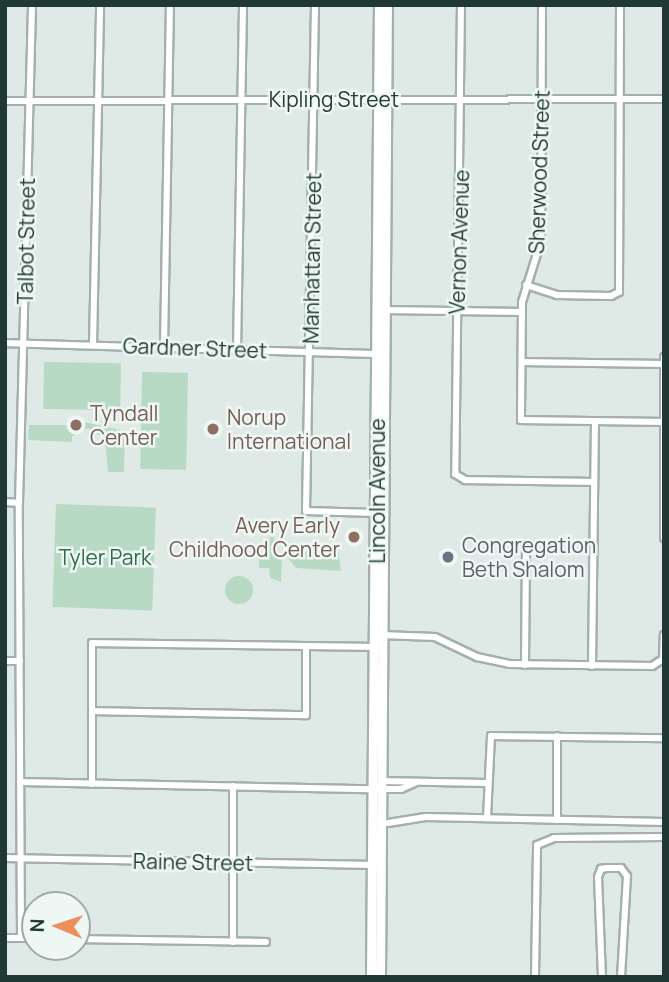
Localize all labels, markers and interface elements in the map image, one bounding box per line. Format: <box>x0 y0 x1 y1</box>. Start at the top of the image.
street label: Kipling Street <box>269 86 399 112</box>
street label: Sherwood Street <box>524 90 554 254</box>
street label: Vernon Avenue <box>444 169 474 315</box>
street label: Manhattan Street <box>298 172 326 344</box>
street label: Talbot Street <box>12 177 40 305</box>
street label: Gardner Street <box>122 333 268 363</box>
place label: Tyndall Center <box>90 400 158 450</box>
place label: Norup International <box>227 404 351 454</box>
marker: Tyndall Center <box>68 417 84 433</box>
street label: Lincoln Avenue <box>364 418 390 564</box>
marker: Norup International <box>205 421 221 437</box>
place label: Avery Early Childhood Center <box>169 512 340 562</box>
marker: Avery Early Childhood Center <box>346 529 362 545</box>
place label: Congregation Beth Shalom <box>462 532 596 582</box>
park label: Tyler Park <box>59 544 151 570</box>
marker: Congregation Beth Shalom <box>440 549 456 565</box>
street label: Raine Street <box>133 848 253 876</box>
north arrow <box>21 891 91 961</box>
text: N <box>24 918 50 933</box>

